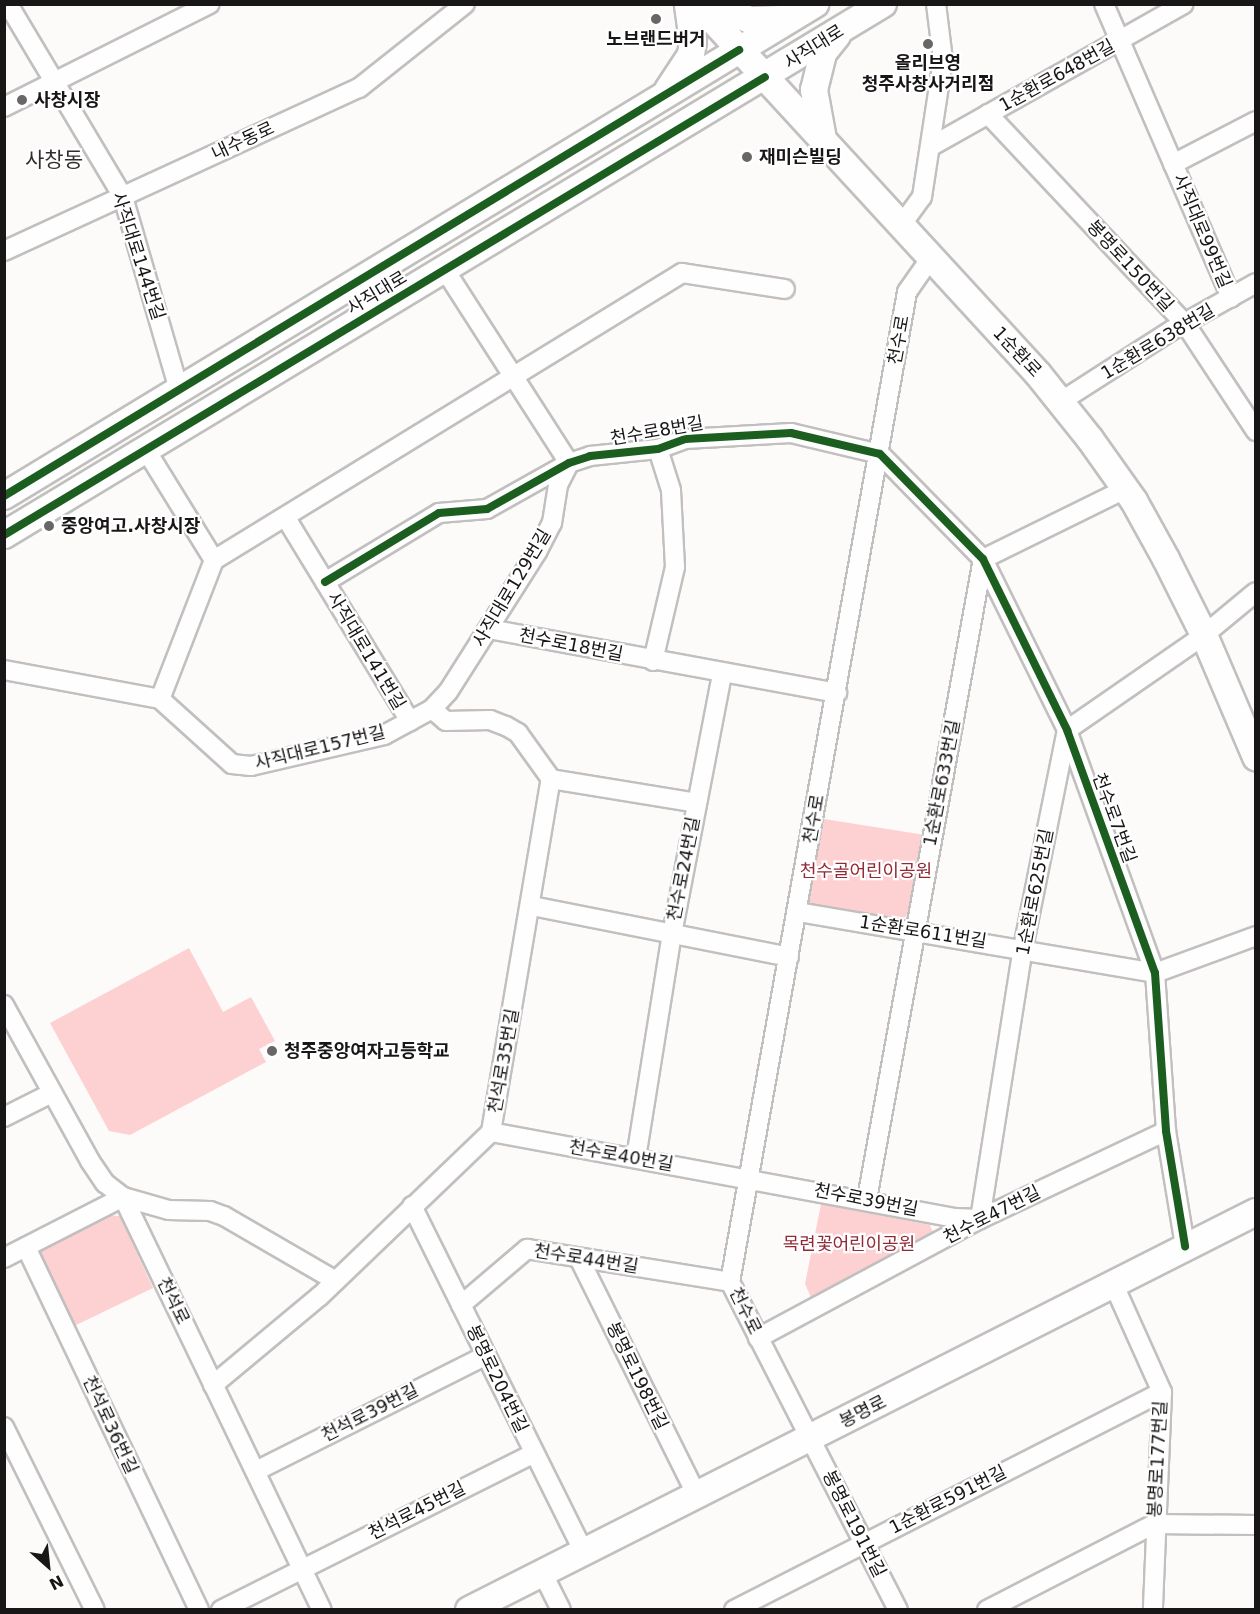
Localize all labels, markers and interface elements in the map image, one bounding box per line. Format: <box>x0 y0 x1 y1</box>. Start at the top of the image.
marker: 노브랜드버거 <box>649 12 663 26</box>
street label: 사직대로 <box>780 20 848 74</box>
place label: 노브랜드버거 <box>606 28 706 50</box>
street label: 1순환로648번길 <box>996 35 1118 117</box>
marker: 올리브영 청주사창사거리점 <box>921 37 935 51</box>
place label: 올리브영 청주사창사거리점 <box>862 53 994 96</box>
place label: 사창시장 <box>34 89 100 111</box>
marker: 사창시장 <box>15 93 29 107</box>
street label: 내수동로 <box>208 117 278 165</box>
place label: 재미슨빌딩 <box>759 146 842 168</box>
district label: 사창동 <box>25 147 83 173</box>
marker: 재미슨빌딩 <box>740 150 754 164</box>
street label: 사직대로99번길 <box>1168 171 1236 291</box>
street label: 사직대로144번길 <box>107 189 169 323</box>
street label: 봉명로150번길 <box>1082 216 1178 316</box>
street label: 사직대로 <box>343 267 411 319</box>
street label: 1순환로638번길 <box>1097 300 1219 384</box>
street label: 천수로 <box>884 314 914 366</box>
street label: 1순환로 <box>988 322 1046 382</box>
street label: 천수로8번길 <box>609 412 705 450</box>
place label: 중앙여고.사창시장 <box>61 515 200 537</box>
marker: 중앙여고.사창시장 <box>42 519 56 533</box>
street label: 사직대로129번길 <box>468 525 556 651</box>
street label: 사직대로141번길 <box>322 588 410 714</box>
street label: 천수로18번길 <box>517 624 625 666</box>
street label: 1순환로633번길 <box>919 718 965 848</box>
street label: 사직대로157번길 <box>253 721 387 775</box>
street label: 천수로7번길 <box>1088 770 1140 866</box>
street label: 천수로 <box>799 793 829 845</box>
street label: 천수로24번길 <box>663 815 705 923</box>
street label: 1순환로625번길 <box>1012 827 1058 957</box>
park label: 천수골어린이공원 <box>800 860 932 882</box>
street label: 1순환로611번길 <box>858 911 988 953</box>
street label: 천석로35번길 <box>484 1007 524 1115</box>
place label: 청주중앙여자고등학교 <box>284 1040 450 1062</box>
marker: 청주중앙여자고등학교 <box>265 1044 279 1058</box>
street label: 천수로40번길 <box>567 1136 675 1176</box>
street label: 천수로39번길 <box>812 1179 920 1221</box>
street label: 천수로47번길 <box>940 1181 1044 1249</box>
park label: 목련꽃어린이공원 <box>783 1233 915 1255</box>
street label: 천수로44번길 <box>532 1240 640 1278</box>
street label: 천석로 <box>152 1274 194 1328</box>
street label: 천수로 <box>724 1284 766 1338</box>
street label: 봉명로198번길 <box>602 1319 672 1433</box>
street label: 봉명로204번길 <box>462 1322 532 1436</box>
street label: 천석로36번길 <box>78 1373 142 1477</box>
street label: 천석로39번길 <box>318 1379 422 1447</box>
street label: 봉명로 <box>836 1391 890 1433</box>
street label: 봉명로177번길 <box>1144 1400 1172 1518</box>
street label: 1순환로591번길 <box>886 1461 1010 1539</box>
street label: 봉명로191번길 <box>818 1467 890 1581</box>
street label: 천석로45번길 <box>365 1477 469 1545</box>
north arrow <box>18 1536 78 1596</box>
text: N <box>46 1571 67 1594</box>

